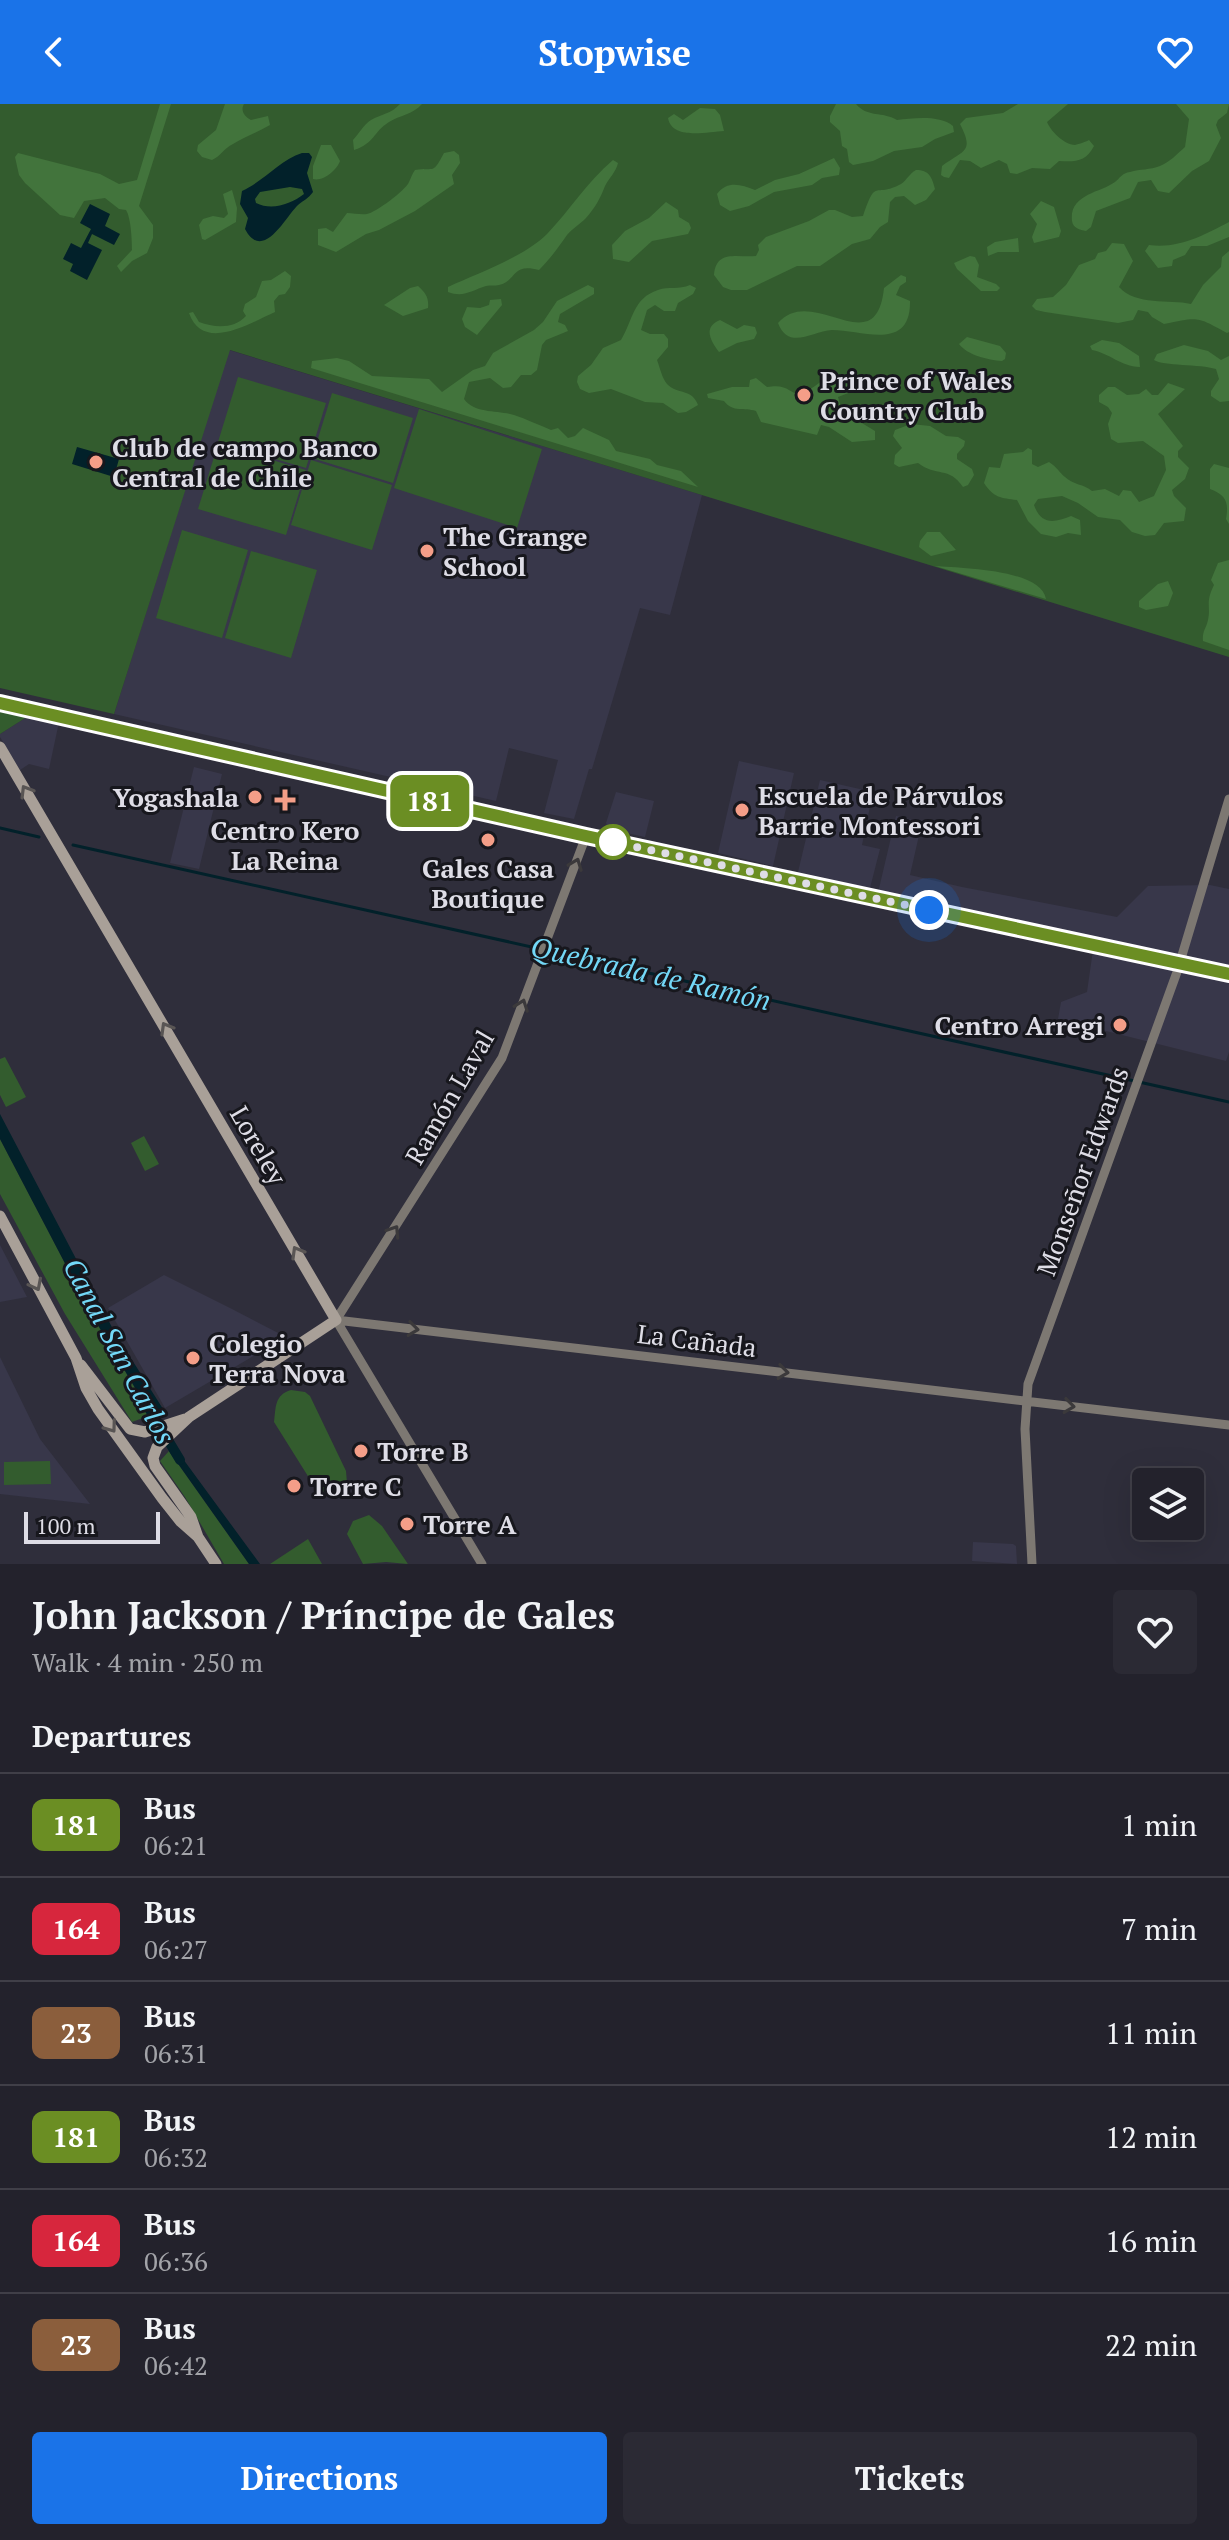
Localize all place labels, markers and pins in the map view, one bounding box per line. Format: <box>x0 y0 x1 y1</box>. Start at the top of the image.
place label: Prince of Wales Country Club <box>820 363 1012 427</box>
marker: Prince of Wales Country Club <box>795 386 813 404</box>
place label: Club de campo Banco Central de Chile <box>112 430 378 494</box>
marker: Club de campo Banco Central de Chile <box>87 453 105 471</box>
place label: The Grange School <box>443 519 587 583</box>
marker: The Grange School <box>418 542 436 560</box>
place label: Escuela de Párvulos Barrie Montessori <box>758 778 1003 842</box>
place label: Yogashala <box>113 780 240 814</box>
marker: Yogashala <box>246 788 264 806</box>
marker: Centro Kero La Reina <box>274 789 296 811</box>
marker: Escuela de Párvulos Barrie Montessori <box>733 801 751 819</box>
place label: Centro Kero La Reina <box>210 813 360 877</box>
unlabelled marker <box>596 825 630 859</box>
marker: Gales Casa Boutique <box>479 831 497 849</box>
place label: Gales Casa Boutique <box>422 851 554 915</box>
place label: Centro Arregi <box>934 1008 1104 1042</box>
marker: Centro Arregi <box>1111 1016 1129 1034</box>
place label: Colegio Terra Nova <box>209 1326 347 1390</box>
marker: Colegio Terra Nova <box>184 1349 202 1367</box>
place label: Torre B <box>377 1434 469 1468</box>
marker: Torre B <box>352 1442 370 1460</box>
place label: Torre C <box>310 1469 402 1503</box>
marker: Torre C <box>285 1477 303 1495</box>
place label: Torre A <box>423 1507 516 1541</box>
marker: Torre A <box>398 1515 416 1533</box>

